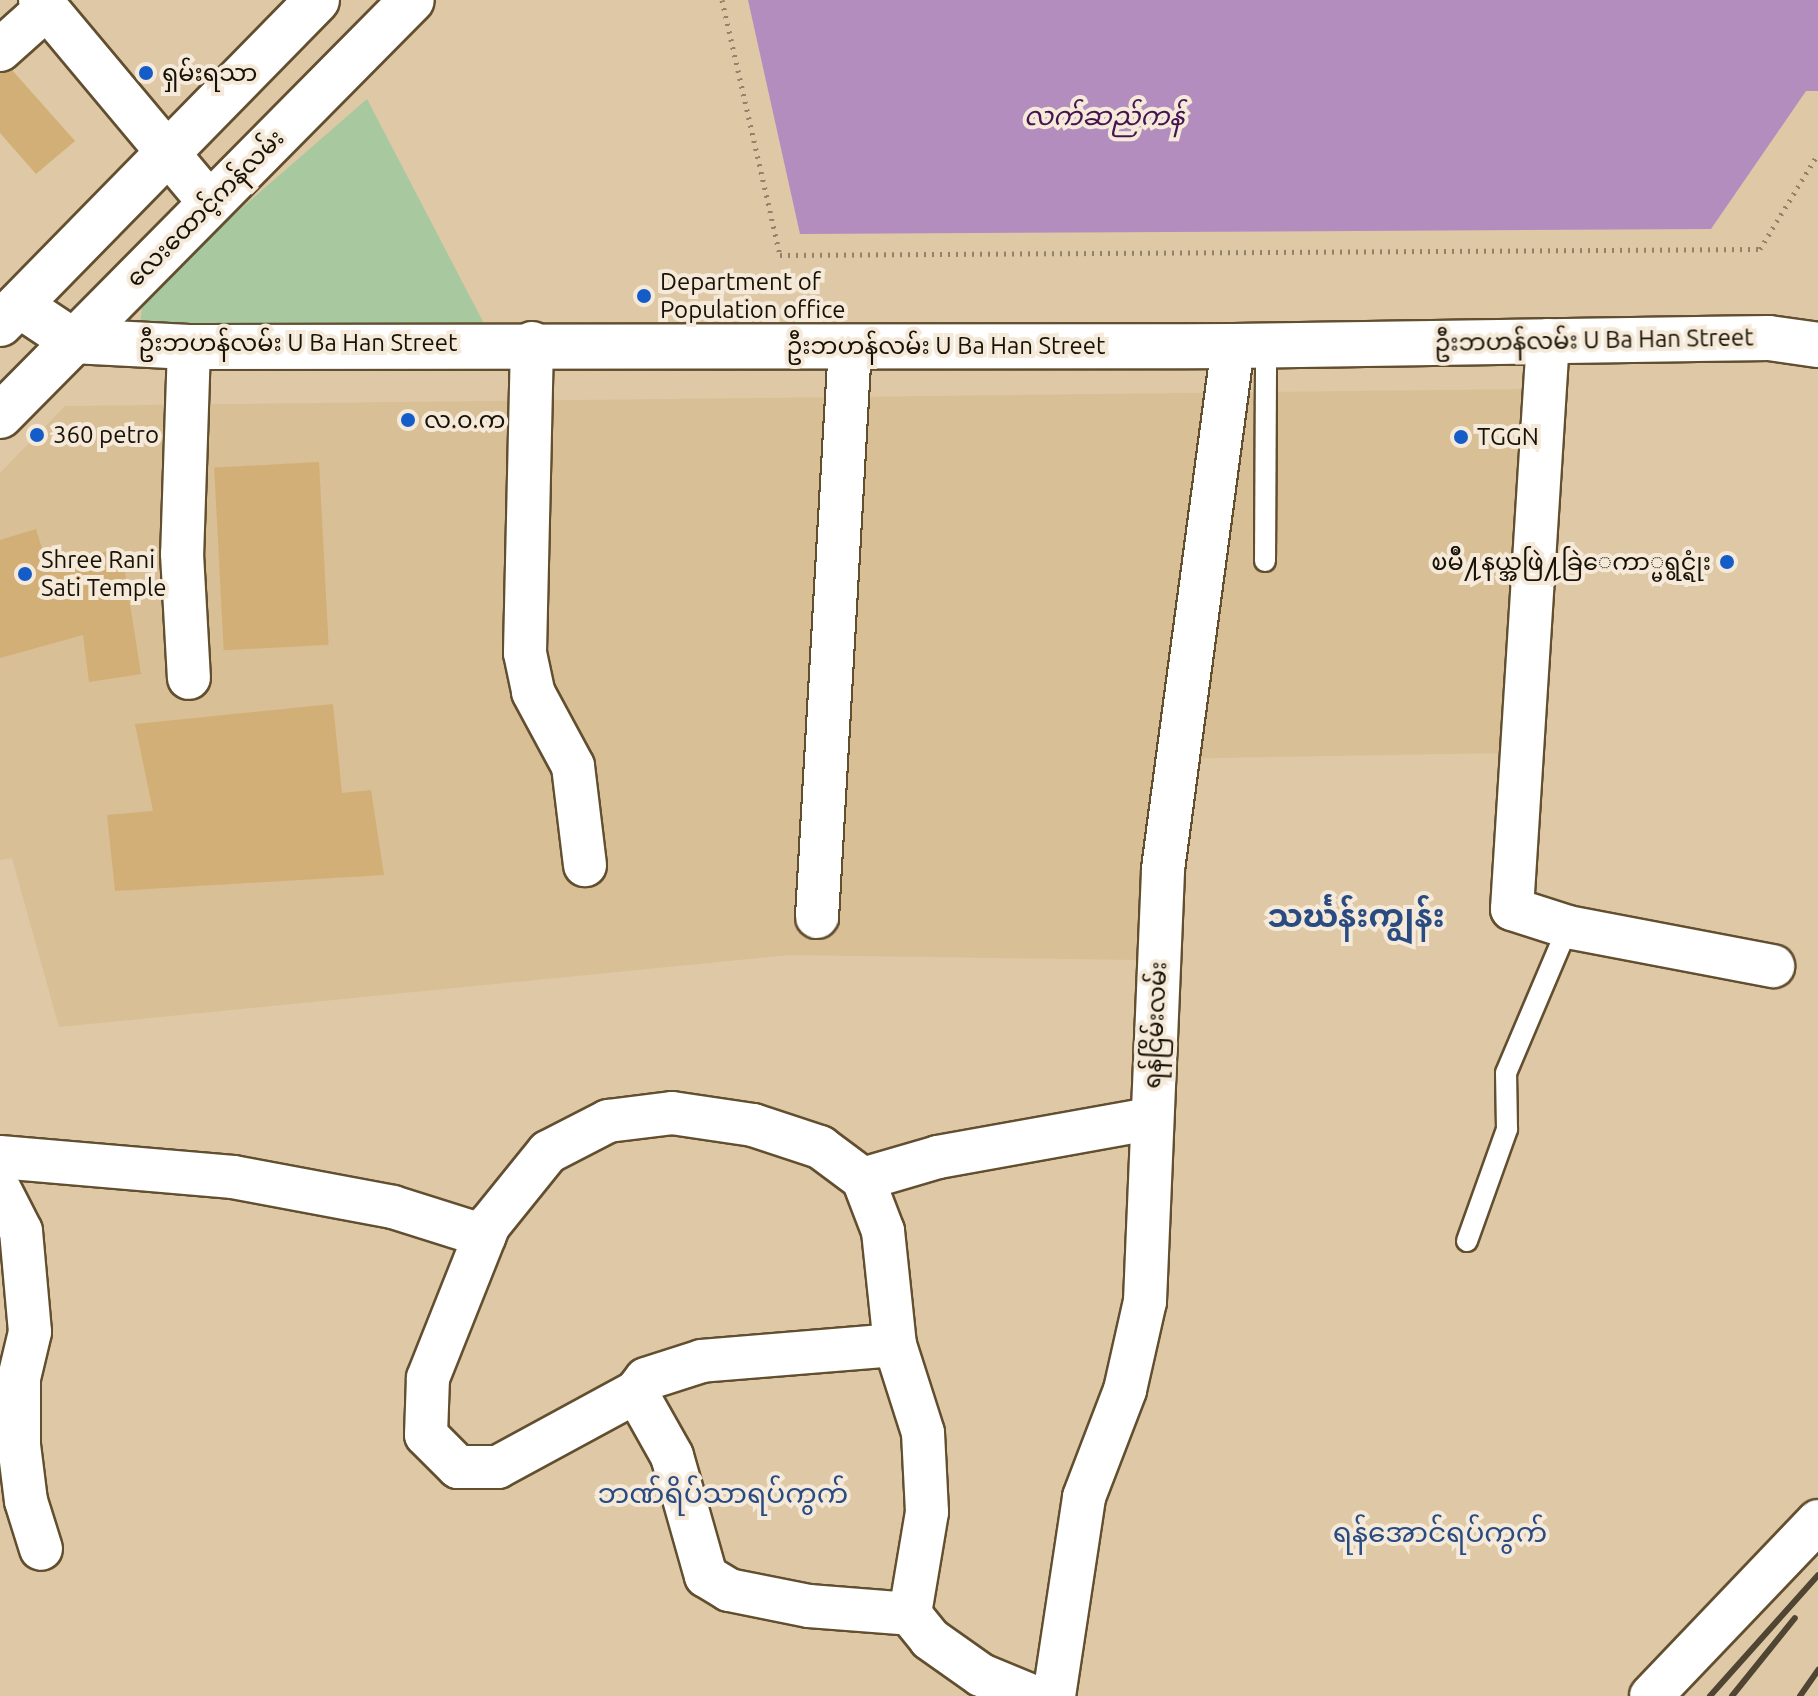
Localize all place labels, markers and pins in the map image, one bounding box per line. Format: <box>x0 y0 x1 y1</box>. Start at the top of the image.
place label: ရှမ်းရသာ <box>162 59 257 87</box>
marker: ရှမ်းရသာ <box>137 64 155 82</box>
place label: Department of Population office <box>660 268 846 324</box>
marker: Department of Population office <box>635 287 653 305</box>
place label: လ.၀.က <box>424 406 505 434</box>
marker: လ.၀.က <box>399 411 417 429</box>
place label: 360 petro <box>53 421 159 449</box>
place label: TGGN <box>1477 423 1539 451</box>
marker: 360 petro <box>28 426 46 444</box>
marker: TGGN <box>1452 428 1470 446</box>
place label: Shree Rani Sati Temple <box>41 546 166 602</box>
place label: ၿမိဳ႔နယ္အဖြဲ႔ခြဲေကာ္မရွင္ရုံး <box>1431 548 1711 576</box>
marker: ၿမိဳ႔နယ္အဖြဲ႔ခြဲေကာ္မရွင္ရုံး <box>1718 553 1736 571</box>
marker: Shree Rani Sati Temple <box>16 565 34 583</box>

